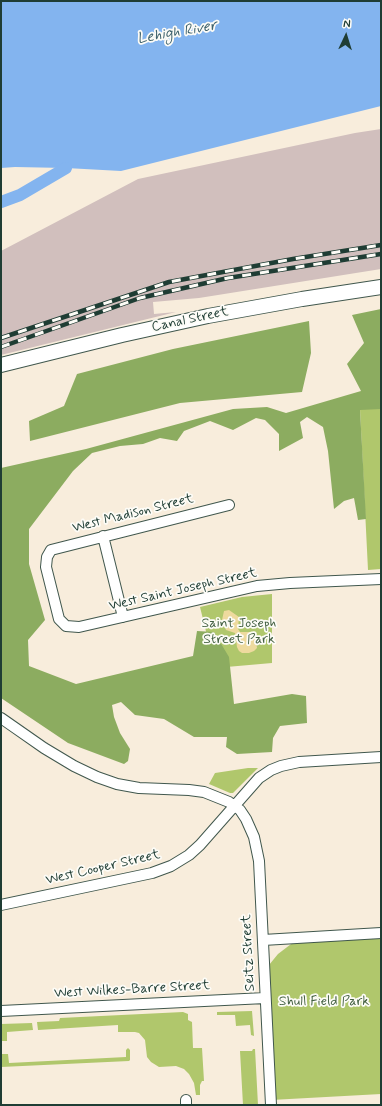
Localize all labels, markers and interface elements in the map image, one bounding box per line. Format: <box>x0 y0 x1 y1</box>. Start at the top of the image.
north arrow <box>326 16 366 56</box>
water label: Lehigh River <box>136 17 218 49</box>
text: N <box>343 17 351 31</box>
street label: Canal Street <box>150 304 230 336</box>
street label: West Madison Street <box>71 491 195 537</box>
street label: West Saint Joseph Street <box>107 565 259 615</box>
park label: Saint Joseph Street Park <box>202 616 276 648</box>
street label: West Cooper Street <box>44 847 162 889</box>
street label: Seitz Street <box>239 914 259 992</box>
street label: West Wilkes-Barre Street <box>54 978 210 1002</box>
park label: Shull Field Park <box>279 994 369 1010</box>

